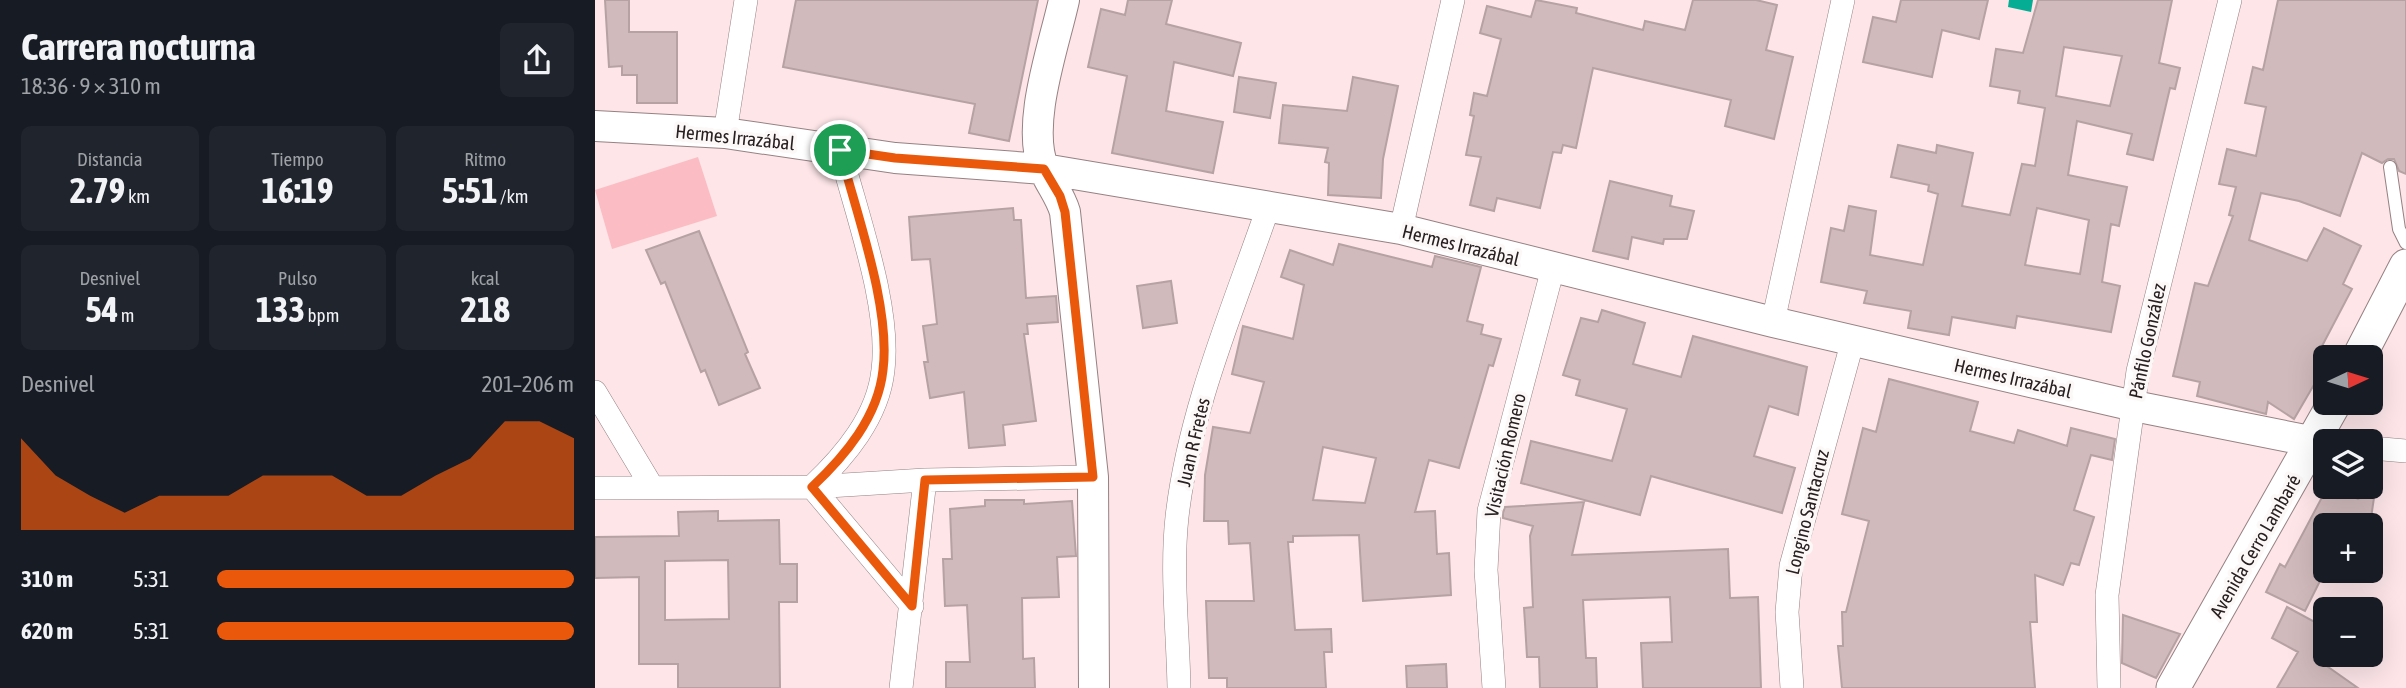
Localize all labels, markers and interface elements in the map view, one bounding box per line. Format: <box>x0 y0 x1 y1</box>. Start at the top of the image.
button: share <box>500 23 574 97</box>
text: Carrera nocturna <box>21 25 256 68</box>
text: 18:36 · 9 × 310 m <box>21 73 161 99</box>
street label: Hermes Irrazábal <box>674 120 796 154</box>
pin <box>810 120 870 180</box>
icon: arrive <box>821 131 859 169</box>
text: Distancia <box>77 148 143 170</box>
text: Tiempo <box>271 148 324 170</box>
text: Ritmo <box>464 148 506 170</box>
text: 2.79 <box>70 170 125 210</box>
text: 16:19 <box>261 170 334 210</box>
text: 5:51 <box>442 170 497 210</box>
text: km <box>125 185 150 207</box>
text: /km <box>497 185 529 207</box>
street label: Hermes Irrazábal <box>1400 220 1522 270</box>
text: Desnivel <box>79 267 140 289</box>
text: Pulso <box>278 267 317 289</box>
text: kcal <box>471 267 500 289</box>
street label: Pánfilo González <box>2124 281 2170 401</box>
text: 54 <box>85 289 118 329</box>
text: 133 <box>256 289 305 329</box>
text: 218 <box>460 289 510 329</box>
text: m <box>118 304 134 326</box>
text: bpm <box>305 304 339 326</box>
north arrow <box>2313 345 2383 415</box>
map controls <box>2313 345 2383 667</box>
street label: Hermes Irrazábal <box>1952 354 2074 402</box>
text: Desnivel <box>21 371 95 397</box>
text: 201–206 m <box>481 371 574 397</box>
street label: Visitación Romero <box>1480 391 1530 519</box>
street label: Juan R Fretes <box>1172 395 1214 488</box>
button: layers <box>2313 429 2383 499</box>
street label: Longino Santacruz <box>1781 447 1833 577</box>
street label: Avenida Cerro Lambaré <box>2205 471 2305 621</box>
button: + <box>2313 513 2383 583</box>
text: 310 m <box>21 566 73 592</box>
text: 5:31 <box>133 566 170 592</box>
button: − <box>2313 597 2383 667</box>
text: 620 m <box>21 618 73 644</box>
text: 5:31 <box>133 618 170 644</box>

